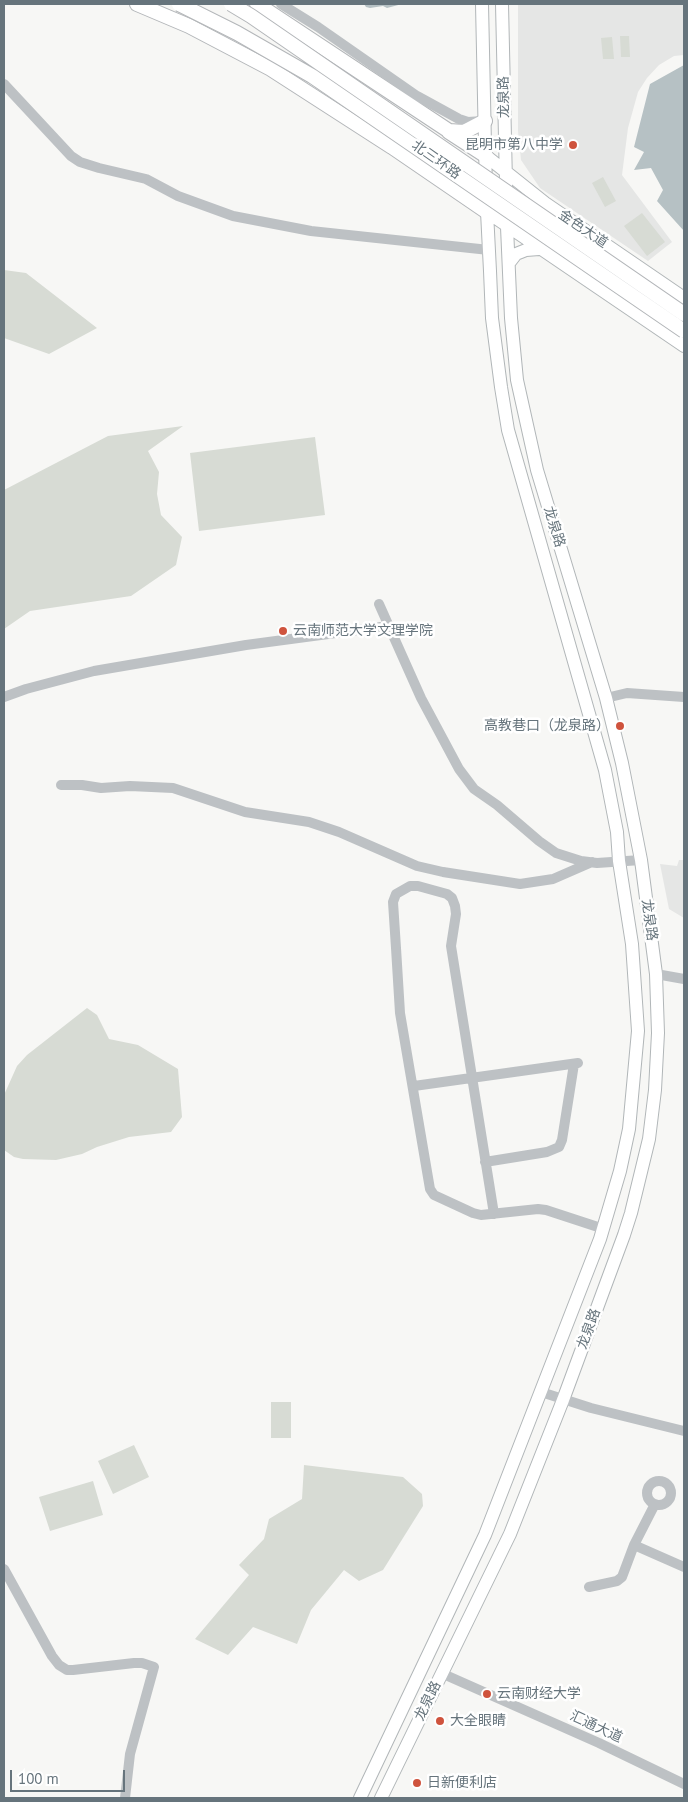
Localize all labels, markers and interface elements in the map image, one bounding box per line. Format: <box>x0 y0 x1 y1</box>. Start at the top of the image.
street label: 龙泉路 <box>495 76 513 118</box>
street label: 北三环路 <box>408 137 464 183</box>
place label: 昆明市第八中学 <box>465 137 563 153</box>
marker: 昆明市第八中学 <box>567 139 579 151</box>
street label: 金色大道 <box>555 206 611 252</box>
street label: 龙泉路 <box>540 504 568 550</box>
place label: 云南师范大学文理学院 <box>293 623 433 639</box>
marker: 云南师范大学文理学院 <box>277 625 289 637</box>
place label: 高教巷口（龙泉路） <box>484 718 610 734</box>
marker: 高教巷口（龙泉路） <box>614 720 626 732</box>
street label: 龙泉路 <box>638 898 660 942</box>
street label: 龙泉路 <box>574 1306 604 1352</box>
street label: 龙泉路 <box>411 1678 445 1724</box>
place label: 云南财经大学 <box>497 1686 581 1702</box>
marker: 云南财经大学 <box>481 1688 493 1700</box>
street label: 汇通大道 <box>567 1708 625 1746</box>
place label: 大全眼睛 <box>450 1713 506 1729</box>
marker: 大全眼睛 <box>434 1715 446 1727</box>
scale bar <box>12 1760 128 1792</box>
text: 100 m <box>18 1769 59 1788</box>
place label: 日新便利店 <box>427 1775 497 1791</box>
marker: 日新便利店 <box>411 1777 423 1789</box>

